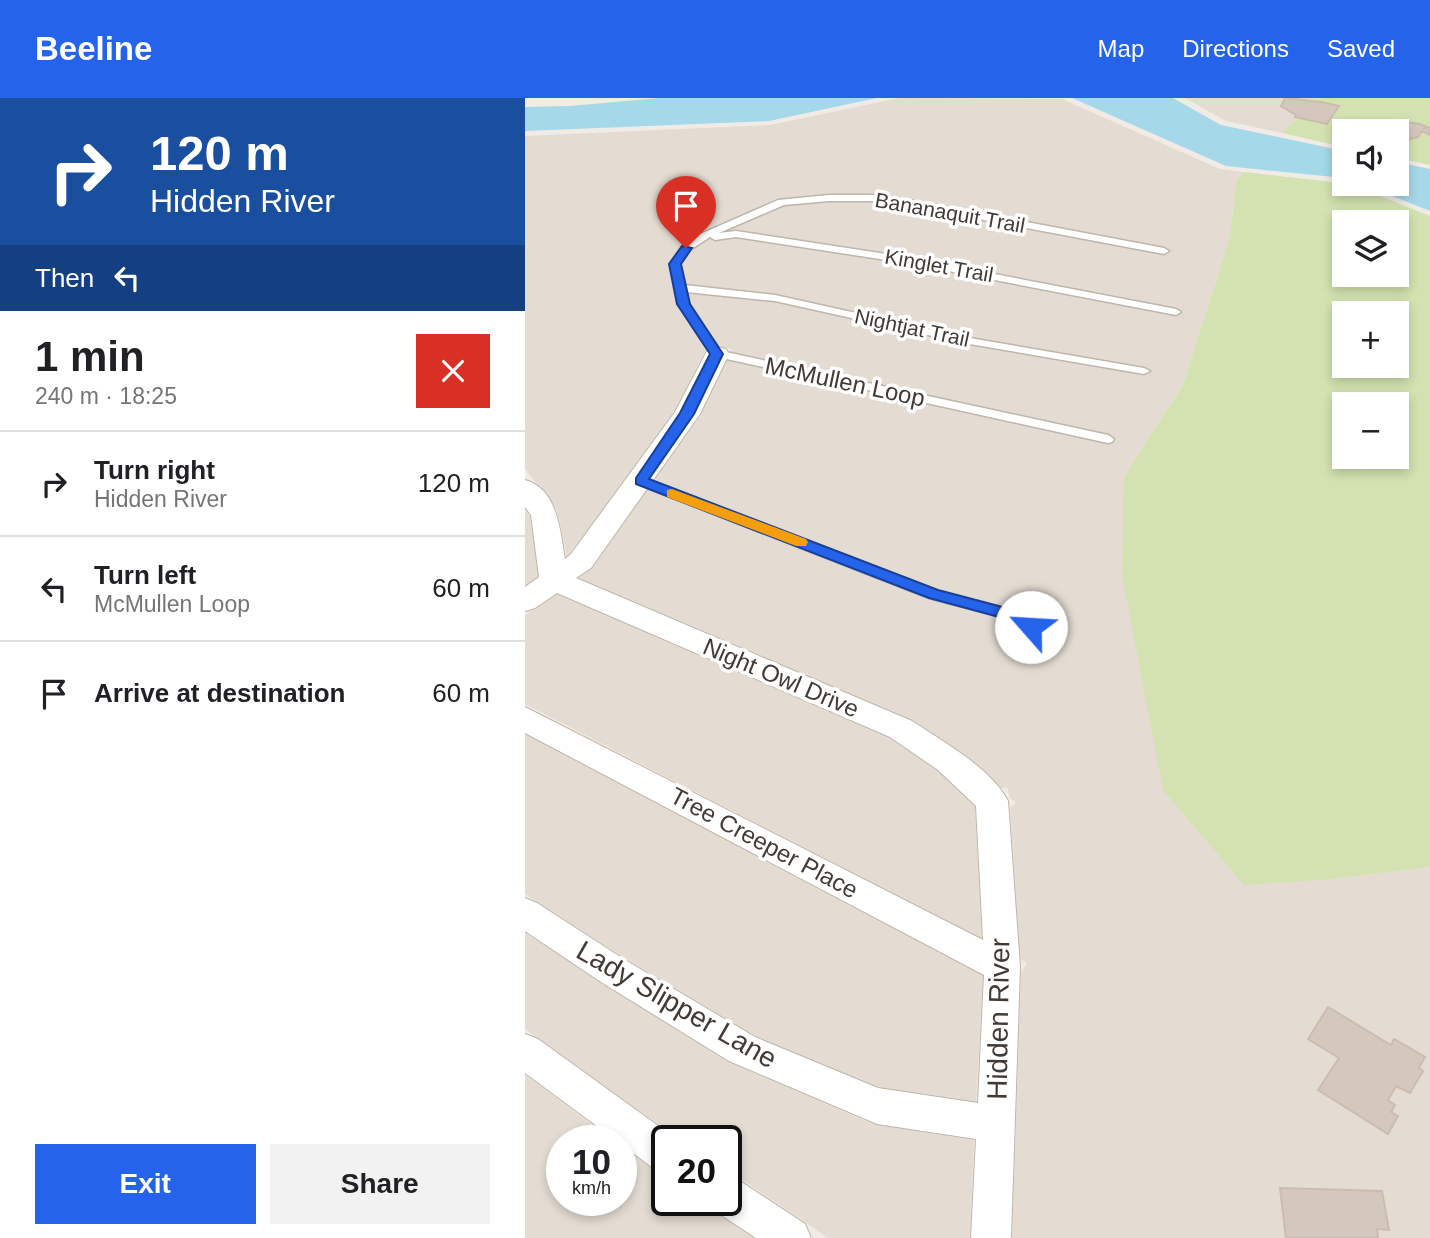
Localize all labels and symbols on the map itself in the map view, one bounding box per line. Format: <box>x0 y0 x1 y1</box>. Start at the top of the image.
pin <box>656 176 716 248</box>
street label: Bananaquit Trail <box>873 188 1027 237</box>
street label: Kinglet Trail <box>883 245 995 286</box>
street label: Nightjat Trail <box>853 304 972 351</box>
street label: McMullen Loop <box>763 351 928 412</box>
position arrow <box>994 590 1068 664</box>
street label: Night Owl Drive <box>699 633 863 723</box>
street label: Tree Creeper Place <box>666 782 863 903</box>
street label: Lady Slipper Lane <box>571 935 782 1074</box>
street label: Hidden River <box>982 938 1015 1100</box>
speed limit sign: 20 <box>651 1125 742 1216</box>

